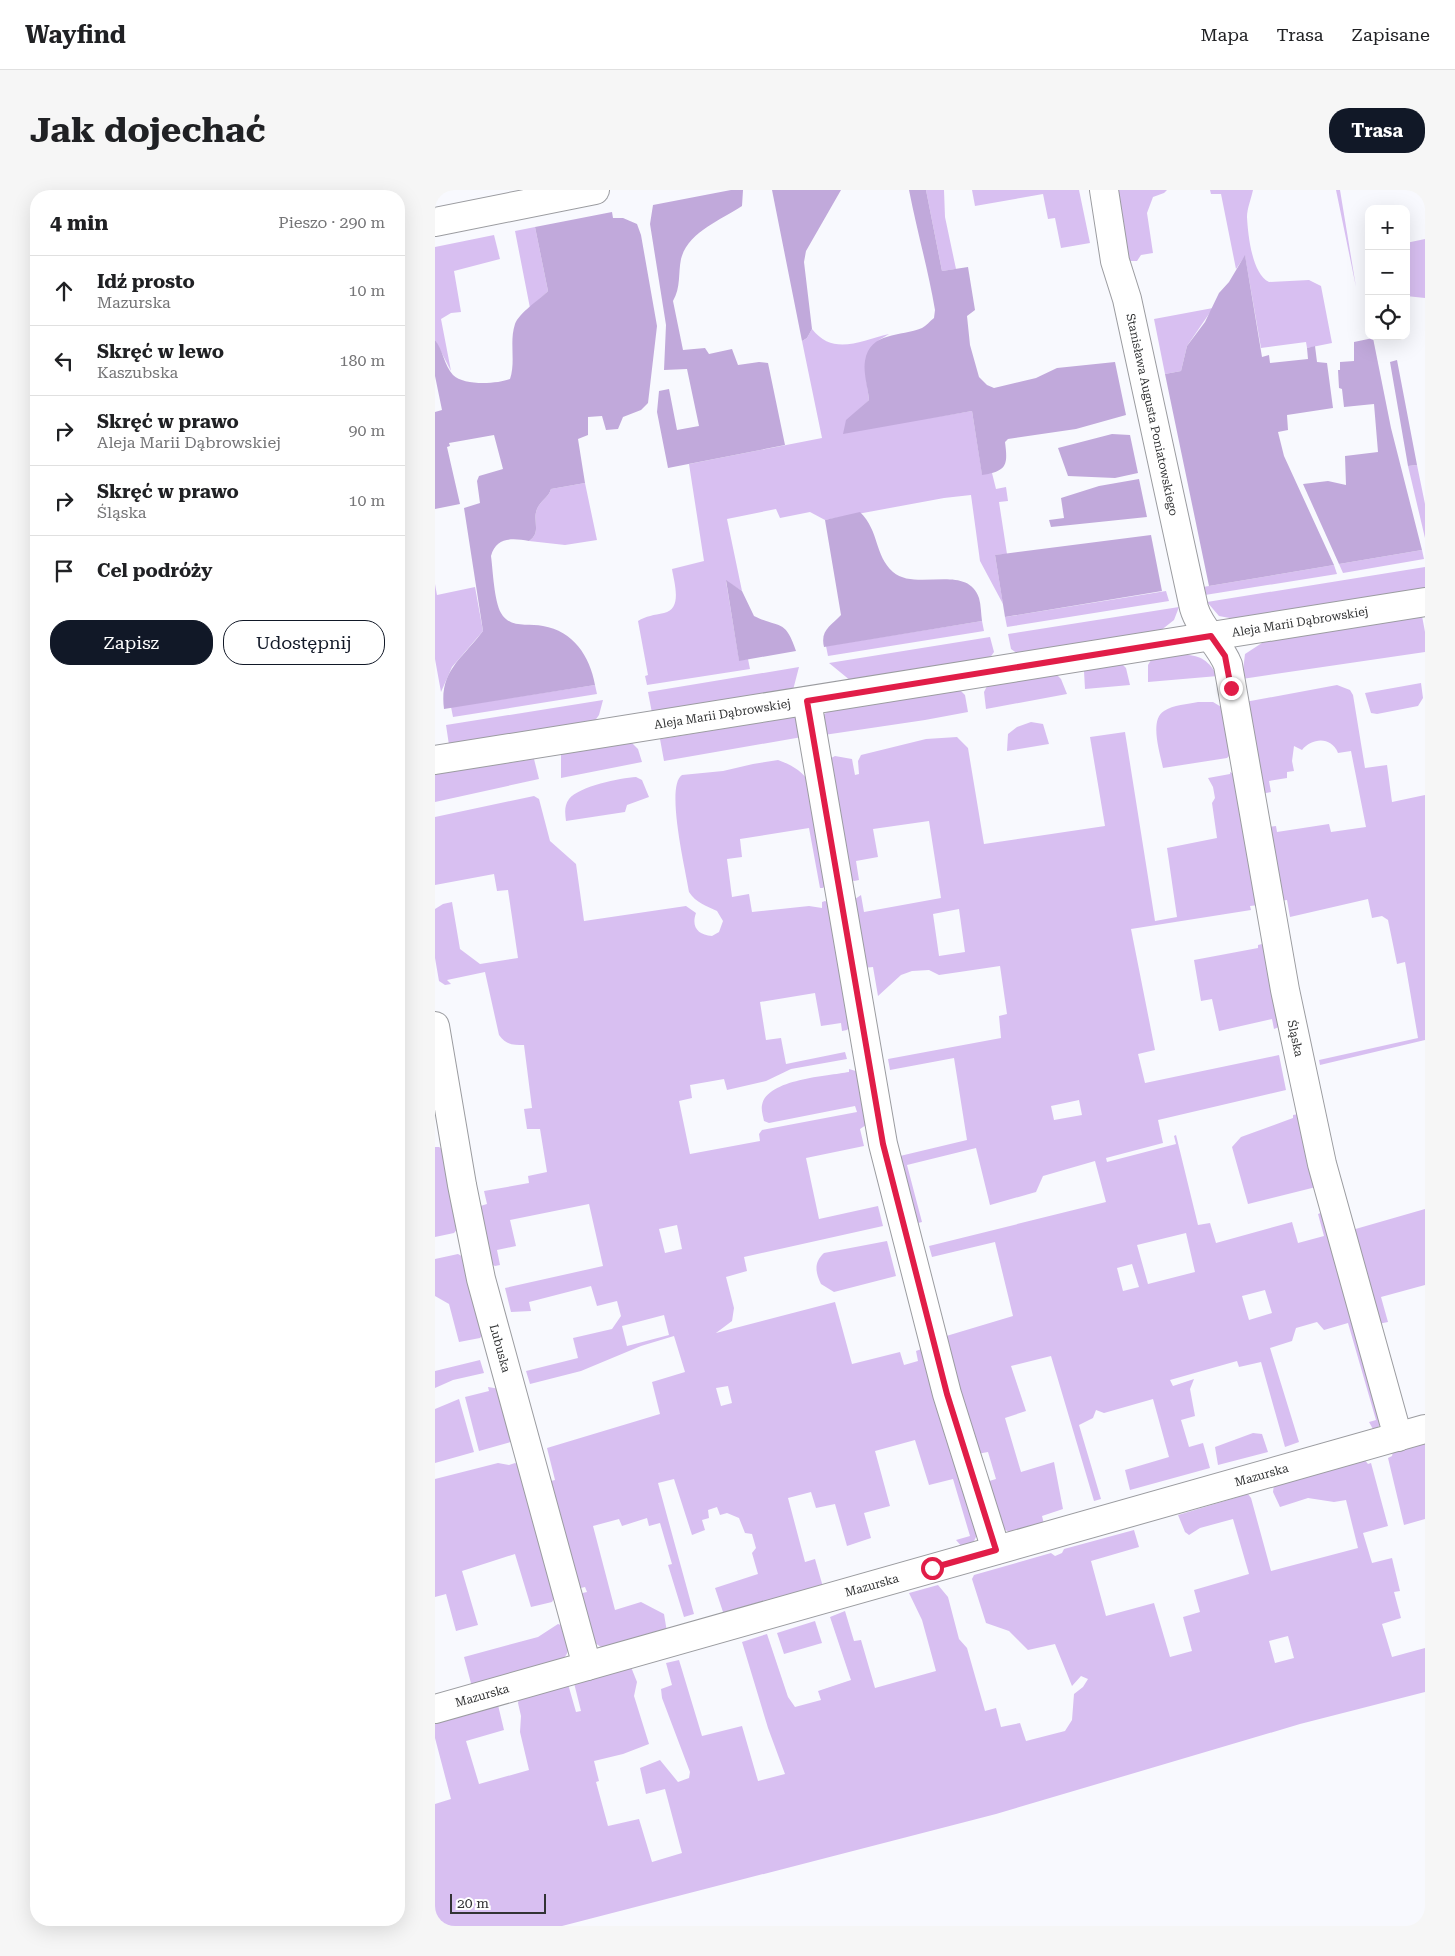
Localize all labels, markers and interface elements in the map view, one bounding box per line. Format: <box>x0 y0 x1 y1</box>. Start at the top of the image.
text: Wayfind <box>25 21 126 49</box>
text: Mapa <box>1200 24 1248 45</box>
text: Trasa <box>1276 24 1324 45</box>
text: Zapisane <box>1352 24 1430 45</box>
button: Trasa <box>1329 108 1425 153</box>
text: Jak dojechać <box>30 110 266 151</box>
map controls <box>1365 205 1410 340</box>
button: + <box>1365 205 1410 250</box>
text: 4 min <box>50 211 108 235</box>
text: Pieszo · 290 m <box>278 213 385 232</box>
button: − <box>1365 250 1410 295</box>
text: Idź prosto <box>97 270 195 293</box>
icon: ahead <box>50 277 78 305</box>
text: 10 m <box>348 281 385 300</box>
text: Mazurska <box>97 293 171 312</box>
button: locate <box>1365 295 1410 340</box>
street label: Stanisława Augusta Poniatowskiego <box>1123 312 1181 517</box>
text: Skręć w lewo <box>97 340 224 363</box>
icon: left <box>50 347 78 375</box>
text: 180 m <box>339 351 385 370</box>
text: Kaszubska <box>97 363 178 382</box>
text: Skręć w prawo <box>97 410 239 433</box>
icon: right <box>50 417 78 445</box>
text: 90 m <box>348 421 385 440</box>
text: Aleja Marii Dąbrowskiej <box>97 433 281 452</box>
text: Skręć w prawo <box>97 480 239 503</box>
icon: right <box>50 487 78 515</box>
text: 10 m <box>348 491 385 510</box>
text: Śląska <box>97 503 147 522</box>
icon: arrive <box>50 557 78 585</box>
text: Cel podróży <box>97 559 212 582</box>
street label: Aleja Marii Dąbrowskiej <box>1231 604 1369 640</box>
button: Zapisz <box>50 620 213 665</box>
button: Udostępnij <box>223 620 385 665</box>
route end <box>1220 677 1243 700</box>
street label: Aleja Marii Dąbrowskiej <box>653 696 792 732</box>
street label: Śląska <box>1285 1019 1306 1059</box>
street label: Lubuska <box>487 1322 513 1375</box>
street label: Mazurska <box>1233 1461 1291 1489</box>
route start <box>921 1557 944 1580</box>
street label: Mazurska <box>843 1571 901 1600</box>
street label: Mazurska <box>454 1681 511 1710</box>
scale bar <box>450 1891 546 1914</box>
text: 20 m <box>457 1895 489 1911</box>

